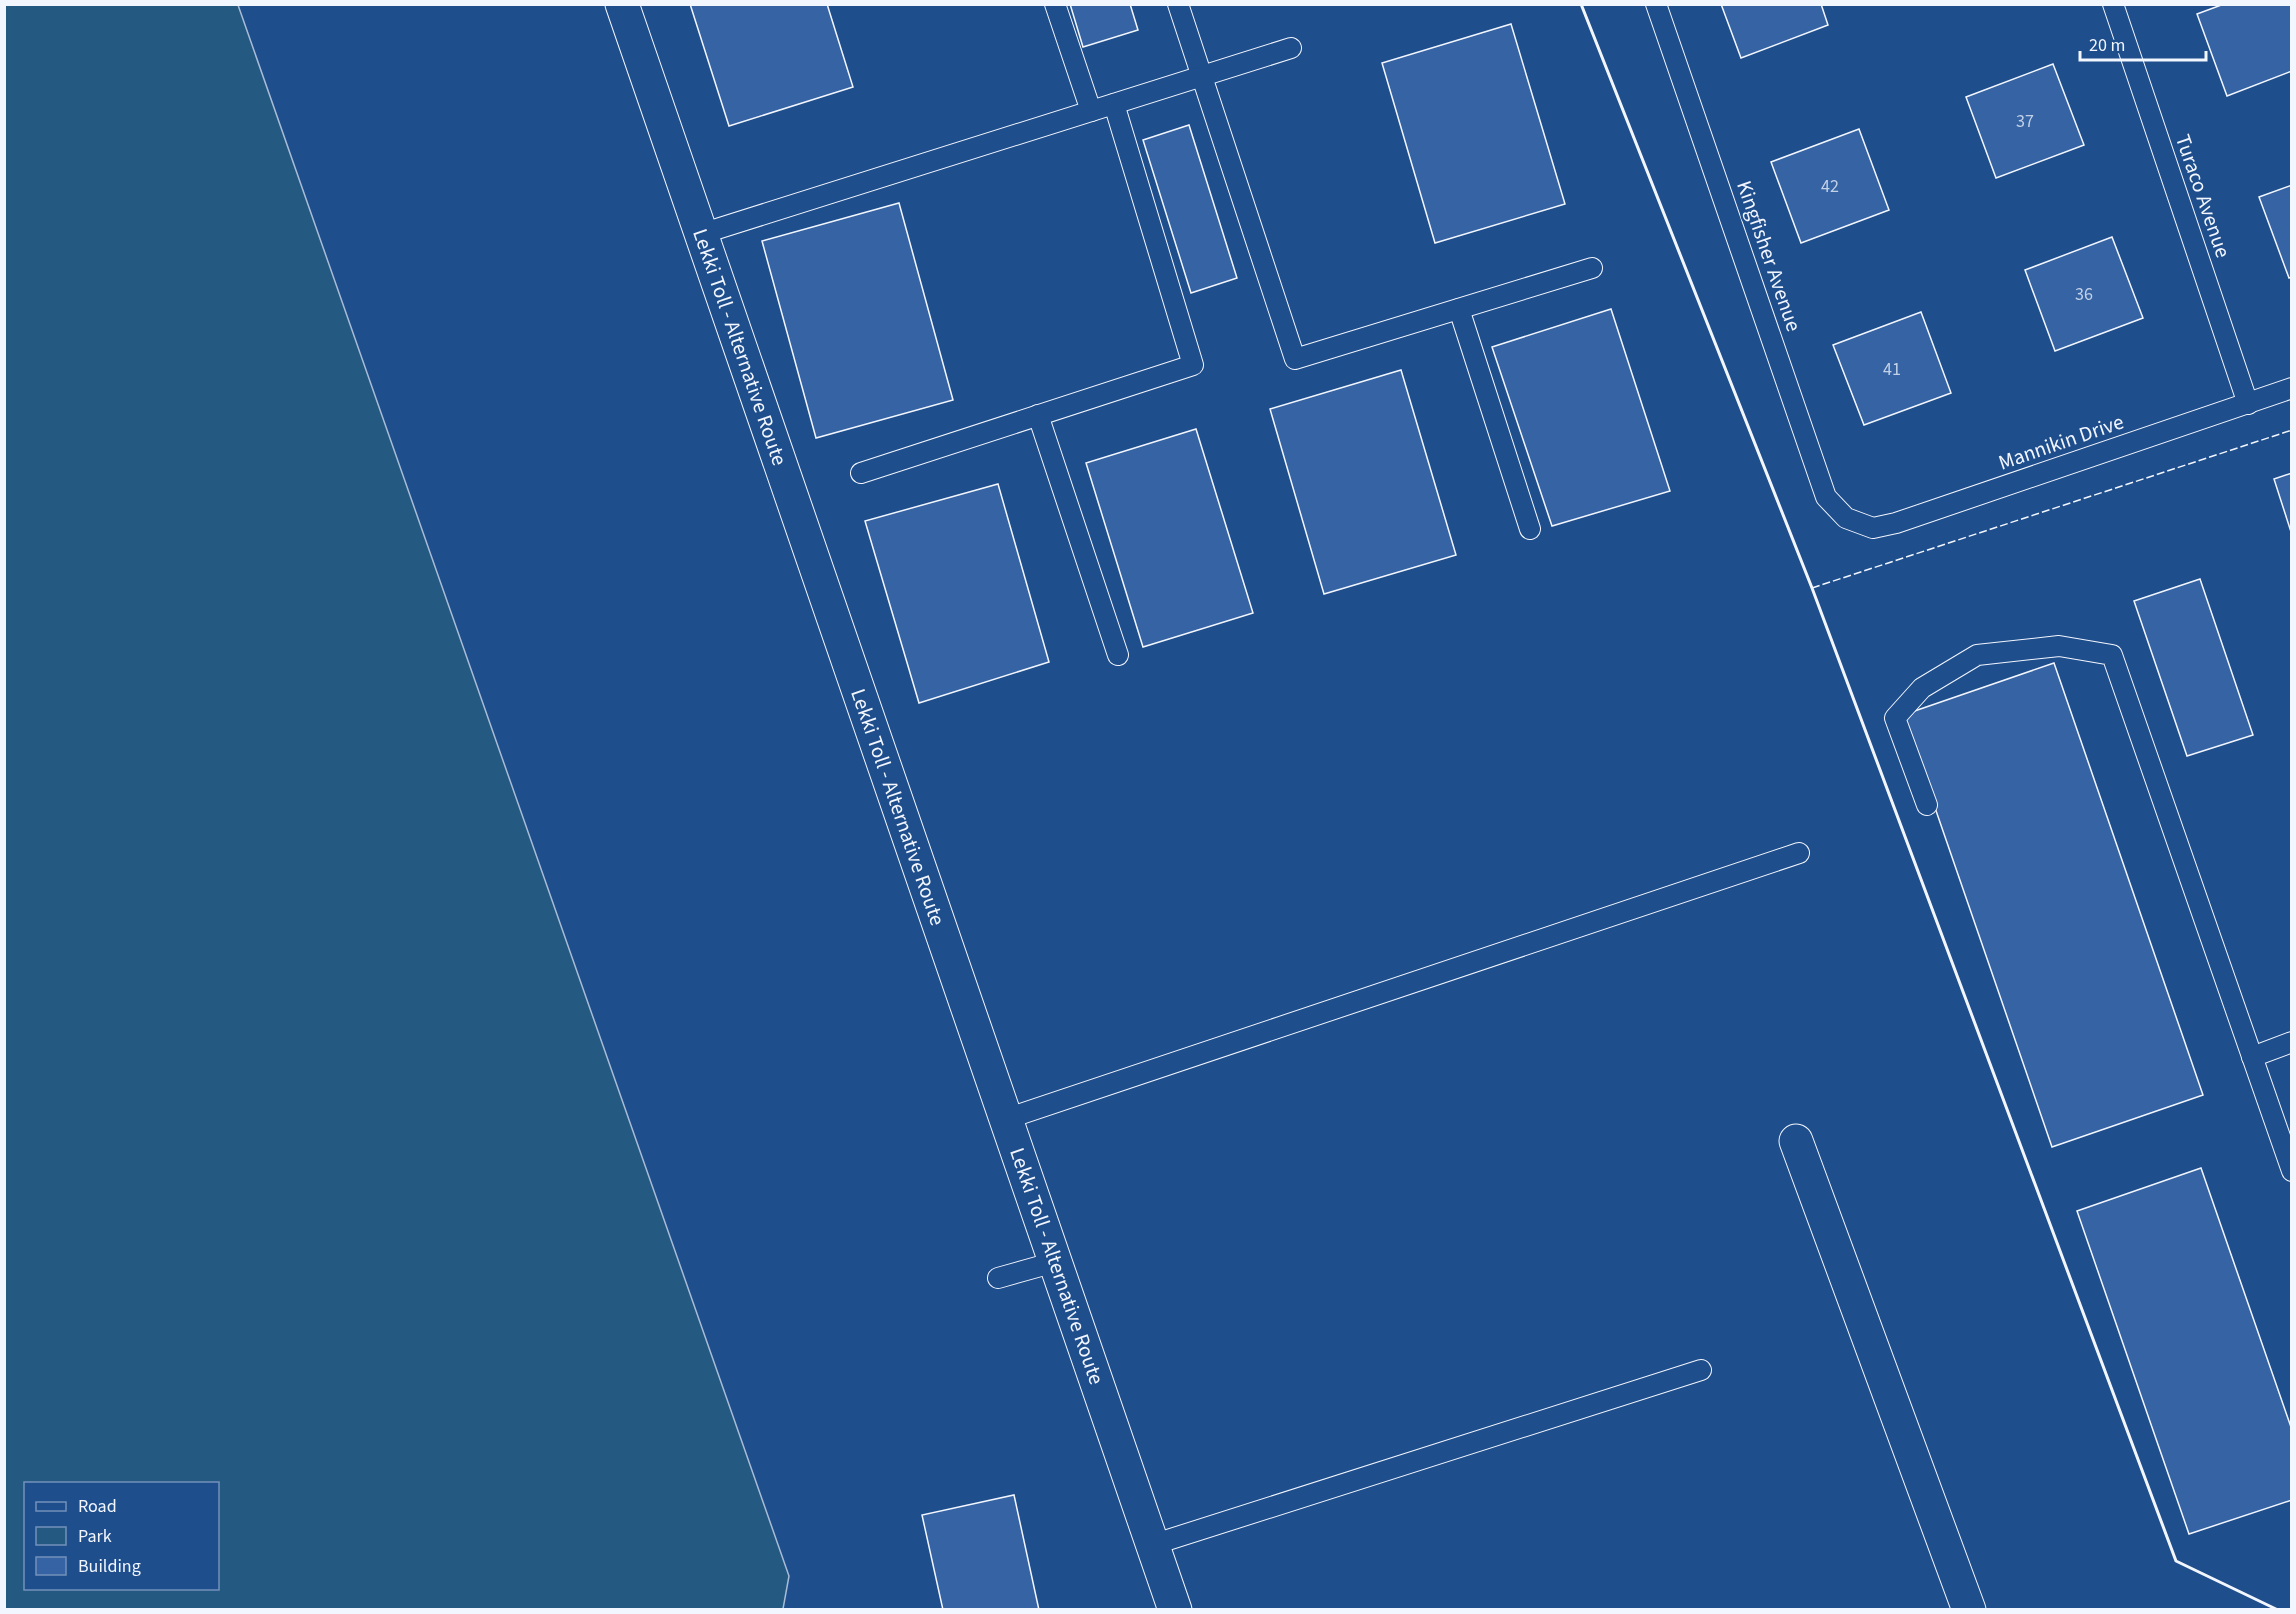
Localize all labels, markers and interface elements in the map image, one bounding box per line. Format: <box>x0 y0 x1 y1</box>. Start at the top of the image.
scale bar <box>2080 24 2206 62</box>
text: 20 m <box>2089 33 2125 58</box>
house number: 37 <box>2016 109 2034 134</box>
street label: Turaco Avenue <box>2168 130 2238 262</box>
house number: 42 <box>1821 174 1839 199</box>
street label: Kingfisher Avenue <box>1729 177 1809 335</box>
street label: Lekki Toll - Alternative Route <box>685 224 795 470</box>
house number: 36 <box>2075 282 2093 307</box>
house number: 41 <box>1883 357 1901 382</box>
street label: Mannikin Drive <box>1994 407 2128 477</box>
street label: Lekki Toll - Alternative Route <box>843 684 953 930</box>
street label: Lekki Toll - Alternative Route <box>1002 1143 1112 1389</box>
legend <box>24 1482 219 1590</box>
text: Road <box>78 1494 117 1519</box>
text: Park <box>78 1524 112 1549</box>
text: Building <box>78 1554 141 1579</box>

